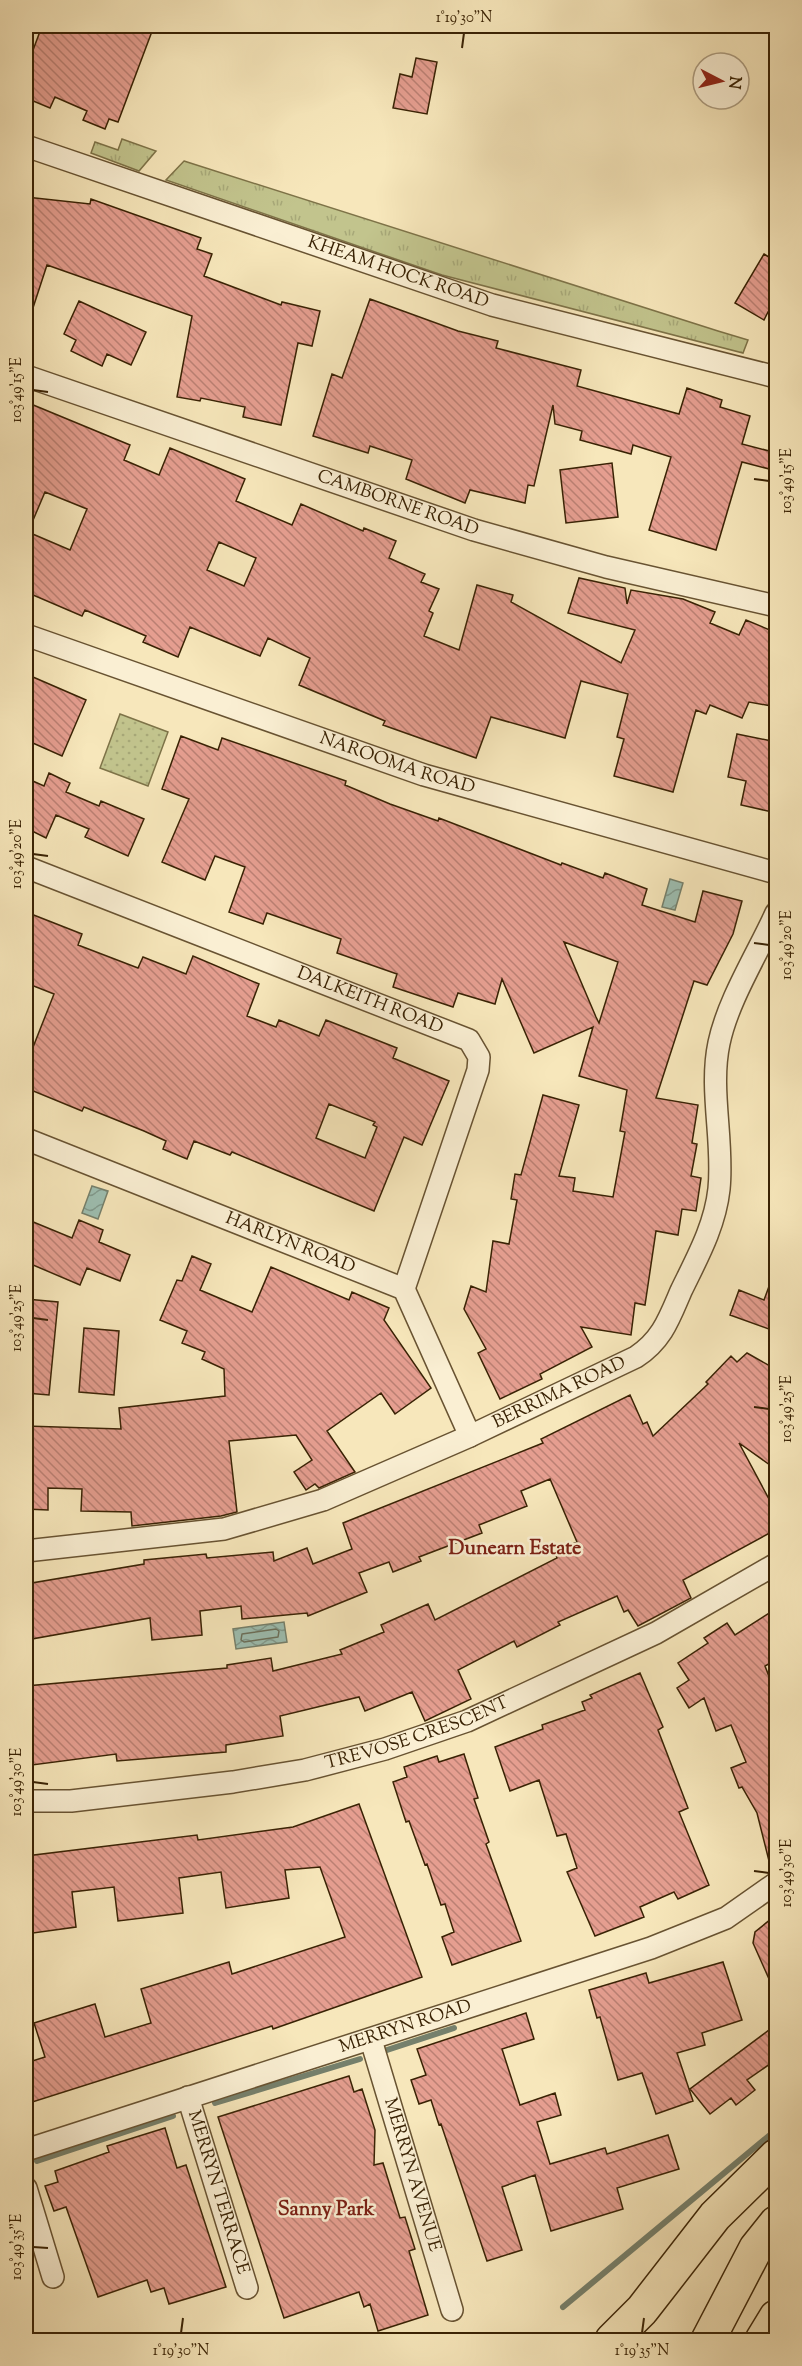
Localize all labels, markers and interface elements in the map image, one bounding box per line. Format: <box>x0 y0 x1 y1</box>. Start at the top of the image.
text: 1°19'30"N <box>436 8 492 29</box>
north arrow <box>691 51 751 111</box>
text: N <box>721 75 746 90</box>
street label: KHEAM HOCK ROAD <box>304 230 492 316</box>
text: 103°49'15"E <box>7 357 28 423</box>
text: 103°49'15"E <box>777 448 798 514</box>
street label: CAMBORNE ROAD <box>313 464 482 544</box>
street label: NAROOMA ROAD <box>316 726 478 802</box>
text: 103°49'20"E <box>7 819 28 889</box>
text: 103°49'20"E <box>777 910 798 980</box>
street label: DALKEITH ROAD <box>293 961 447 1042</box>
street label: HARLYN ROAD <box>221 1206 359 1281</box>
text: 103°49'25"E <box>7 1284 28 1352</box>
street label: BERRIMA ROAD <box>489 1350 631 1436</box>
text: 103°49'25"E <box>777 1375 798 1443</box>
district label: Dunearn Estate <box>449 1535 581 1564</box>
street label: TREVOSE CRESCENT <box>322 1690 514 1777</box>
text: 103°49'30"E <box>7 1748 28 1816</box>
text: 103°49'30"E <box>777 1839 798 1907</box>
street label: MERRYN ROAD <box>336 1994 475 2061</box>
street label: MERRYN AVENUE <box>376 2095 447 2255</box>
street label: MERRYN TERRACE <box>180 2107 255 2278</box>
district label: Sanny Park <box>278 2196 374 2225</box>
text: 103°49'35"E <box>7 2214 28 2280</box>
text: 1°19'30"N <box>153 2341 209 2362</box>
text: 1°19'35"N <box>615 2341 669 2362</box>

